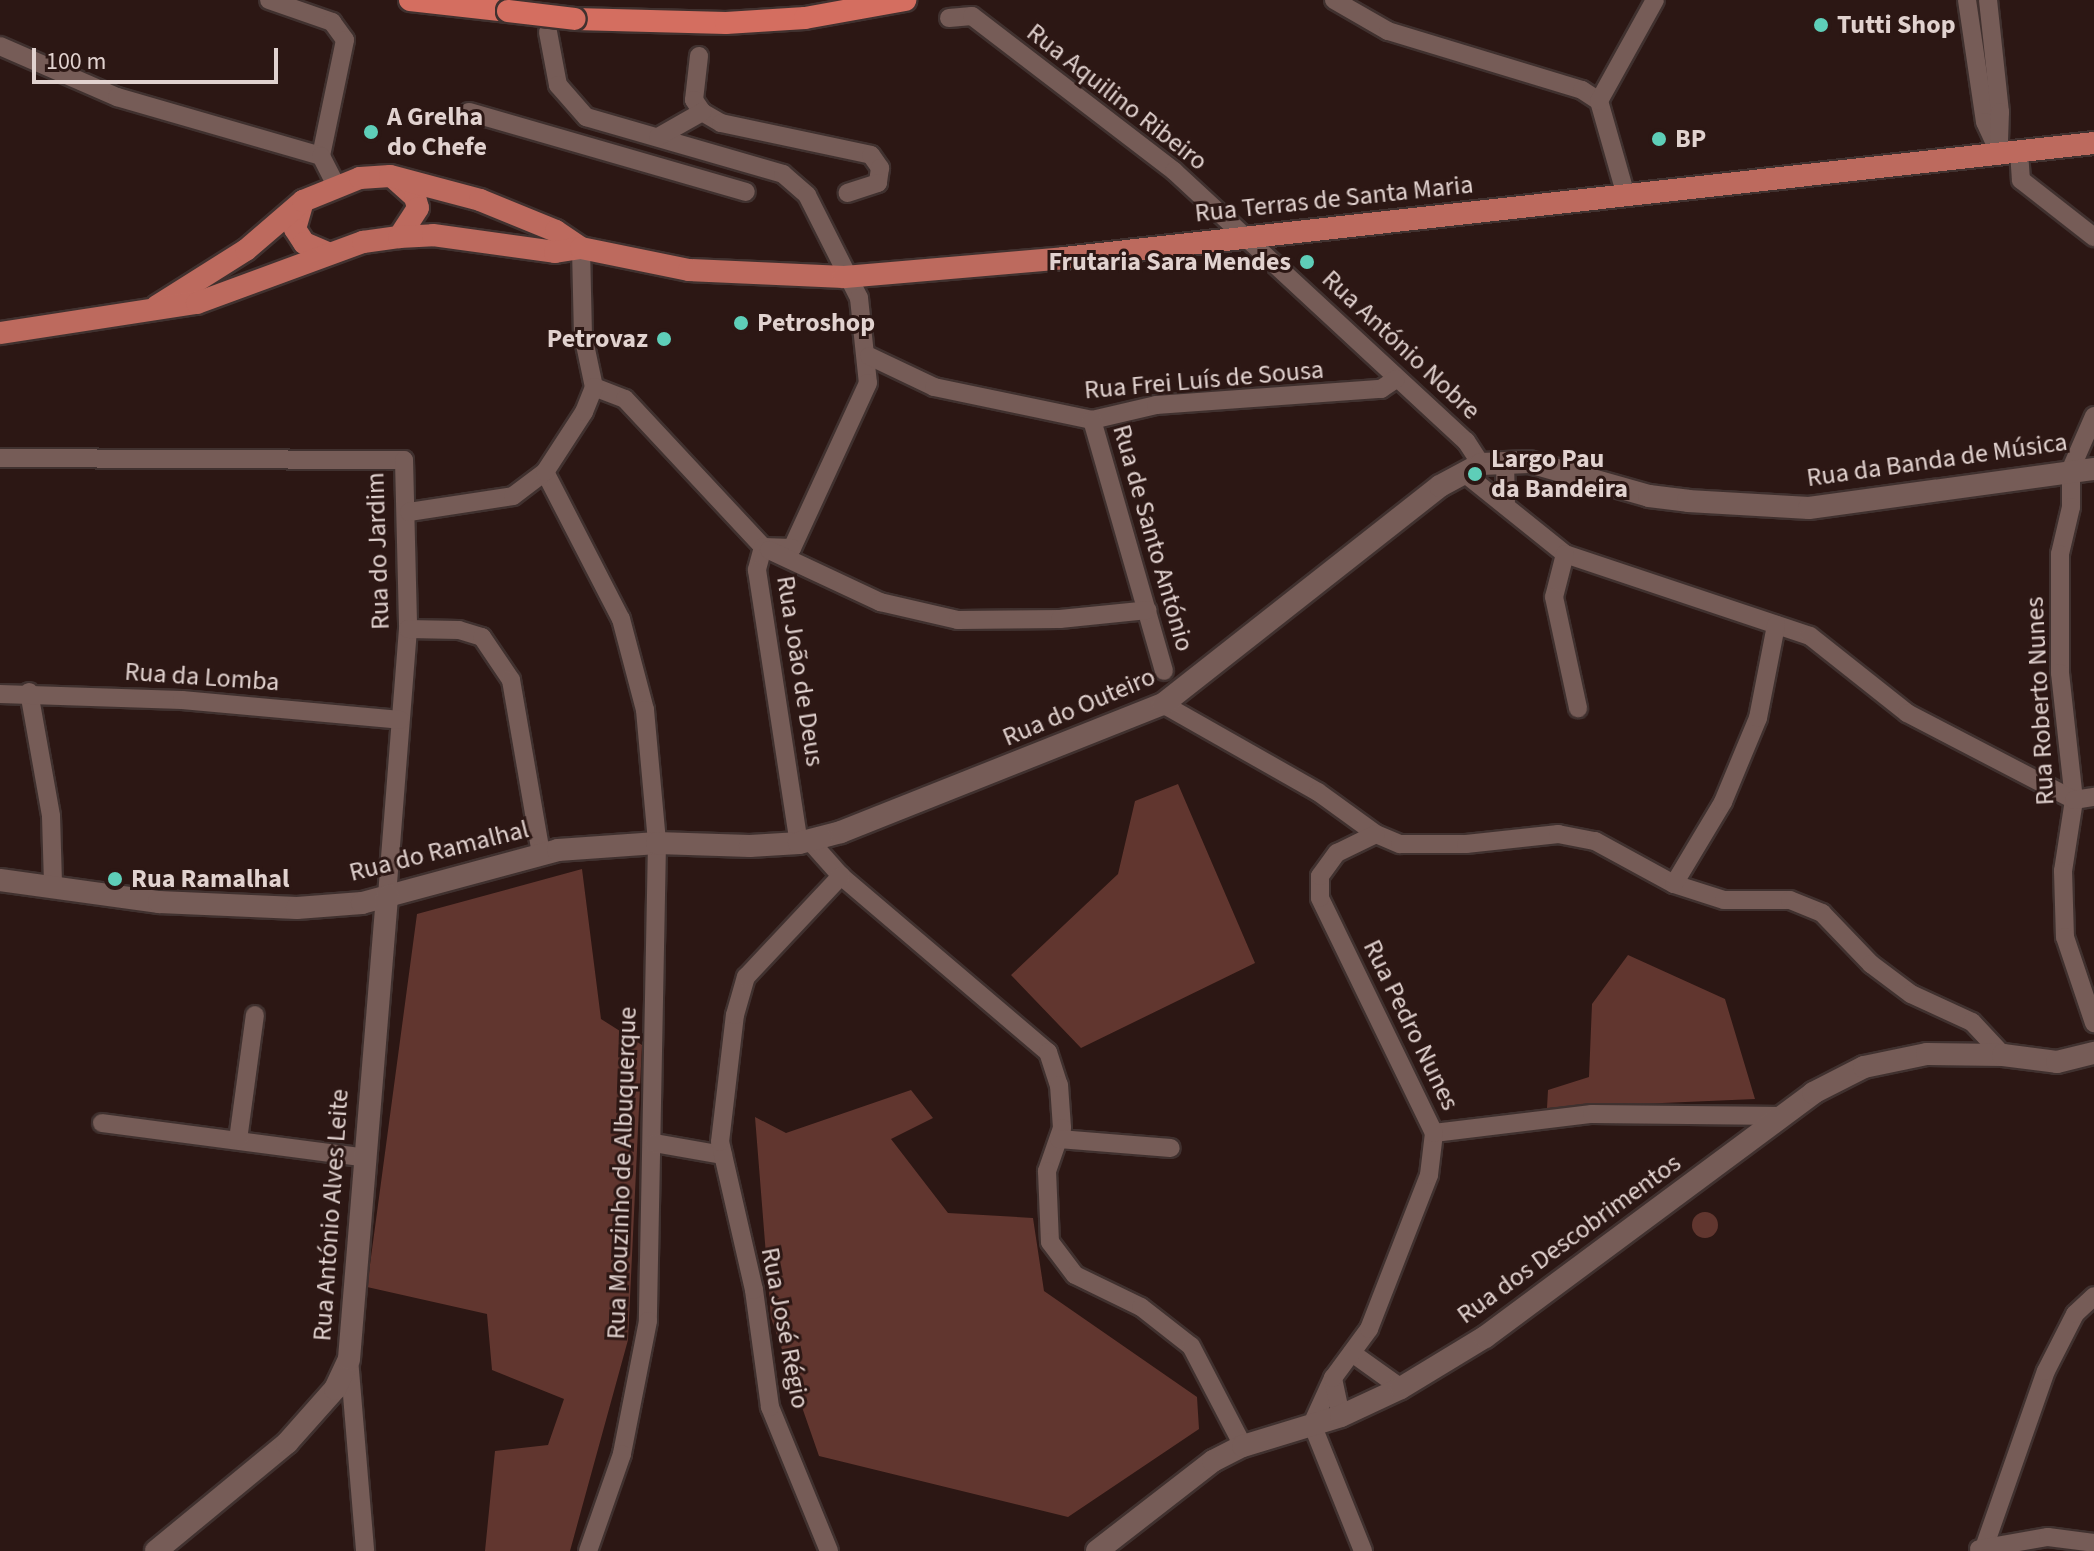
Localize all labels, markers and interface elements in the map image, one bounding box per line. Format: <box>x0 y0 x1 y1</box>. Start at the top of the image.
place label: Tutti Shop <box>1837 9 1956 41</box>
marker: Tutti Shop <box>1812 16 1830 34</box>
street label: Rua Aquilino Ribeiro <box>1020 17 1214 177</box>
scale bar <box>36 32 282 82</box>
text: 100 m <box>46 44 106 79</box>
place label: A Grelha do Chefe <box>387 101 487 162</box>
marker: A Grelha do Chefe <box>362 123 380 141</box>
place label: BP <box>1675 123 1706 155</box>
marker: BP <box>1650 130 1668 148</box>
street label: Rua Terras de Santa Maria <box>1193 169 1475 229</box>
place label: Frutaria Sara Mendes <box>1049 246 1291 278</box>
marker: Frutaria Sara Mendes <box>1298 253 1316 271</box>
street label: Rua António Nobre <box>1315 264 1487 426</box>
place label: Petroshop <box>757 307 875 339</box>
marker: Petroshop <box>732 314 750 332</box>
place label: Petrovaz <box>547 323 648 355</box>
marker: Petrovaz <box>655 330 673 348</box>
street label: Rua Frei Luís de Sousa <box>1083 354 1325 406</box>
street label: Rua de Santo António <box>1106 421 1200 655</box>
street label: Rua da Banda de Música <box>1805 426 2069 494</box>
place label: Largo Pau da Bandeira <box>1491 443 1628 504</box>
marker: Largo Pau da Bandeira <box>1466 465 1484 483</box>
street label: Rua do Jardim <box>360 472 396 630</box>
street label: Rua João de Deus <box>770 574 830 768</box>
street label: Rua Roberto Nunes <box>2019 596 2061 806</box>
street label: Rua da Lomba <box>124 656 280 698</box>
street label: Rua do Outeiro <box>998 661 1160 753</box>
street label: Rua do Ramalhal <box>346 814 532 888</box>
place label: Rua Ramalhal <box>131 863 289 895</box>
marker: Rua Ramalhal <box>106 870 124 888</box>
street label: Rua Pedro Nunes <box>1356 935 1466 1115</box>
street label: Rua Mouzinho de Albuquerque <box>601 1006 643 1340</box>
street label: Rua António Alves Leite <box>307 1088 355 1342</box>
street label: Rua dos Descobrimentos <box>1451 1147 1687 1331</box>
street label: Rua José Régio <box>754 1245 816 1411</box>

